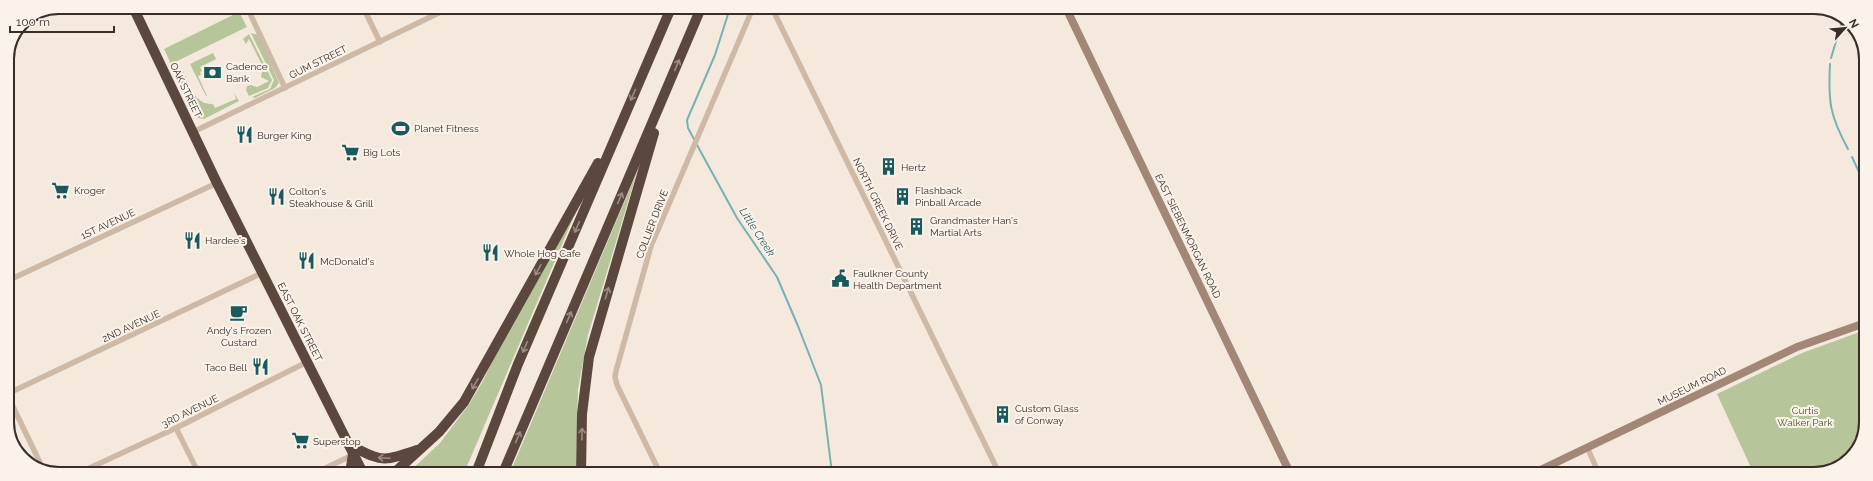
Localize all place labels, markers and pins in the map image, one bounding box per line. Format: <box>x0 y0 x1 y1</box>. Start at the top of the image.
place label: Cadence Bank <box>226 61 268 84</box>
bank icon: Cadence Bank <box>203 62 223 82</box>
sports icon: Planet Fitness <box>391 118 411 138</box>
place label: Planet Fitness <box>414 123 479 134</box>
restaurant icon: Burger King <box>234 125 254 145</box>
place label: Burger King <box>257 130 311 141</box>
supermarket icon: Big Lots <box>340 142 360 162</box>
place label: Big Lots <box>363 147 401 158</box>
building icon: Hertz <box>878 157 898 177</box>
place label: Hertz <box>901 162 926 173</box>
supermarket icon: Kroger <box>51 180 71 200</box>
place label: Kroger <box>74 185 106 196</box>
place label: Flashback Pinball Arcade <box>915 185 981 208</box>
place label: Colton's Steakhouse & Grill <box>289 186 374 209</box>
building icon: Flashback Pinball Arcade <box>892 186 912 206</box>
restaurant icon: Colton's Steakhouse & Grill <box>266 187 286 207</box>
place label: Grandmaster Han's Martial Arts <box>930 215 1018 238</box>
building icon: Grandmaster Han's Martial Arts <box>907 216 927 236</box>
restaurant icon: Hardee's <box>182 230 202 250</box>
place label: Hardee's <box>205 235 246 246</box>
restaurant icon: Whole Hog Cafe <box>481 243 501 263</box>
place label: Whole Hog Cafe <box>504 248 581 259</box>
restaurant icon: McDonald's <box>297 251 317 271</box>
place label: McDonald's <box>320 256 374 267</box>
place label: Faulkner County Health Department <box>853 268 942 291</box>
public building icon: Faulkner County Health Department <box>830 269 850 289</box>
cafe icon: Andy's Frozen Custard <box>229 303 249 323</box>
place label: Andy's Frozen Custard <box>207 325 272 348</box>
restaurant icon: Taco Bell <box>250 357 270 377</box>
place label: Taco Bell <box>205 362 247 373</box>
place label: Custom Glass of Conway <box>1015 403 1079 426</box>
building icon: Custom Glass of Conway <box>992 404 1012 424</box>
supermarket icon: Superstop <box>290 431 310 451</box>
place label: Superstop <box>313 436 361 447</box>

